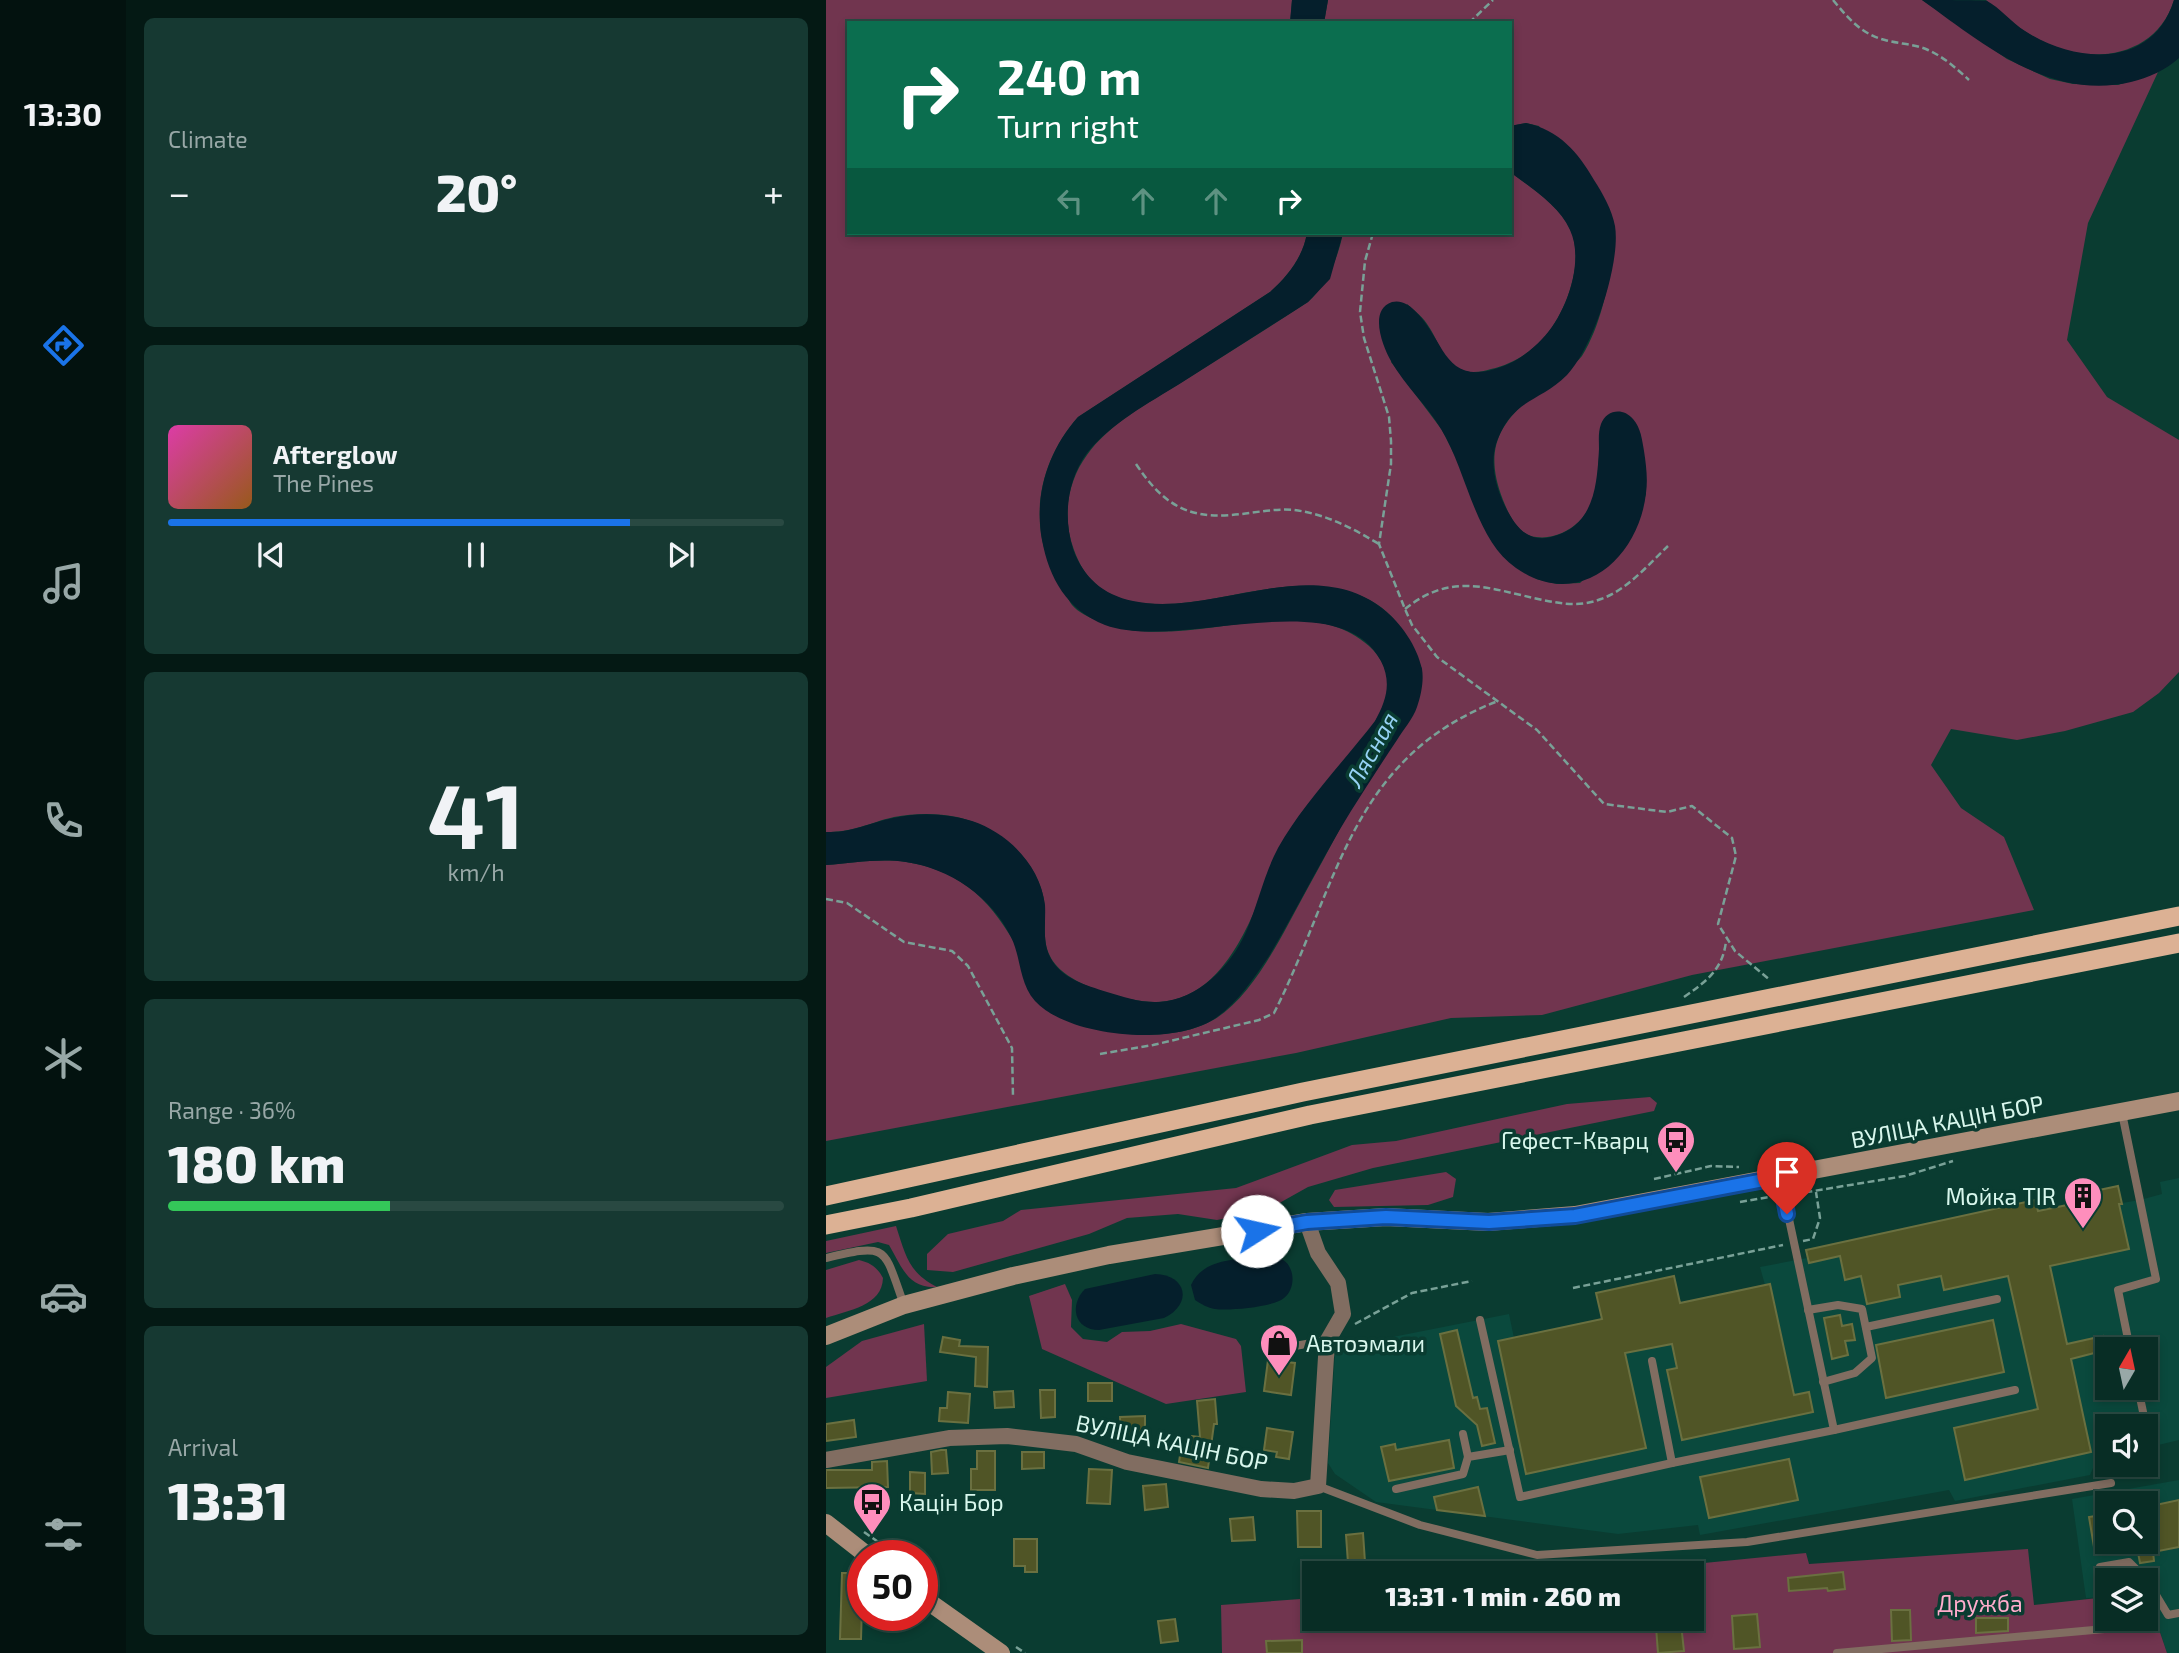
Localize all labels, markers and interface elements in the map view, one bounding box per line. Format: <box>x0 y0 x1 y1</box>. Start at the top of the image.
text: 240 m <box>997 46 1141 105</box>
icon: right <box>882 49 973 140</box>
text: 13:30 <box>24 94 102 132</box>
text: Turn right <box>997 106 1139 144</box>
text: Climate <box>168 125 248 153</box>
text: 20° <box>436 160 517 222</box>
text: − <box>168 169 190 215</box>
text: + <box>763 169 784 215</box>
icon: left <box>1051 182 1089 220</box>
icon: ahead <box>1124 182 1162 220</box>
icon: ahead <box>1197 182 1235 220</box>
icon: right <box>1270 182 1308 220</box>
icon: directions <box>39 321 88 370</box>
text: Afterglow <box>273 438 398 469</box>
text: The Pines <box>273 469 374 497</box>
icon: previous <box>252 536 290 574</box>
icon: pause <box>457 536 495 574</box>
icon: next <box>662 536 700 574</box>
icon: music <box>39 559 88 608</box>
water label: Лясная <box>1338 707 1403 792</box>
text: 41 <box>427 758 525 867</box>
icon: phone <box>39 796 88 845</box>
text: km/h <box>447 858 505 886</box>
icon: climate <box>39 1034 88 1083</box>
street label: ВУЛІЦА КАЦІН БОР <box>1848 1089 2046 1153</box>
text: Range · 36% <box>168 1096 296 1124</box>
bus stop icon: Гефест-Кварц <box>1655 1119 1697 1174</box>
place label: Гефест-Кварц <box>1501 1126 1649 1154</box>
text: 180 km <box>168 1131 345 1193</box>
pin <box>1757 1142 1817 1214</box>
icon: arrive <box>1768 1153 1806 1191</box>
building icon: Мойка TIR <box>2062 1175 2104 1230</box>
place label: Мойка TIR <box>1945 1182 2056 1210</box>
position arrow <box>1220 1194 1294 1268</box>
icon: car <box>39 1272 88 1321</box>
shop icon: Автоэмали <box>1258 1322 1300 1377</box>
place label: Автоэмали <box>1306 1329 1425 1357</box>
north arrow <box>2095 1337 2158 1400</box>
map controls <box>2095 1337 2158 1631</box>
street label: ВУЛІЦА КАЦІН БОР <box>1073 1408 1271 1476</box>
button: sound <box>2095 1414 2158 1477</box>
text: Arrival <box>168 1433 238 1461</box>
text: 13:31 <box>168 1468 288 1530</box>
bus stop icon: Кацін Бор <box>851 1481 893 1536</box>
place label: Кацін Бор <box>899 1488 1004 1516</box>
button: search <box>2095 1491 2158 1554</box>
icon: filters <box>39 1510 88 1559</box>
speed limit sign: 50 <box>847 1540 938 1631</box>
button: layers <box>2095 1568 2158 1631</box>
text: 13:31 · 1 min · 260 m <box>1385 1580 1621 1611</box>
park label: Дружба <box>1937 1589 2023 1618</box>

